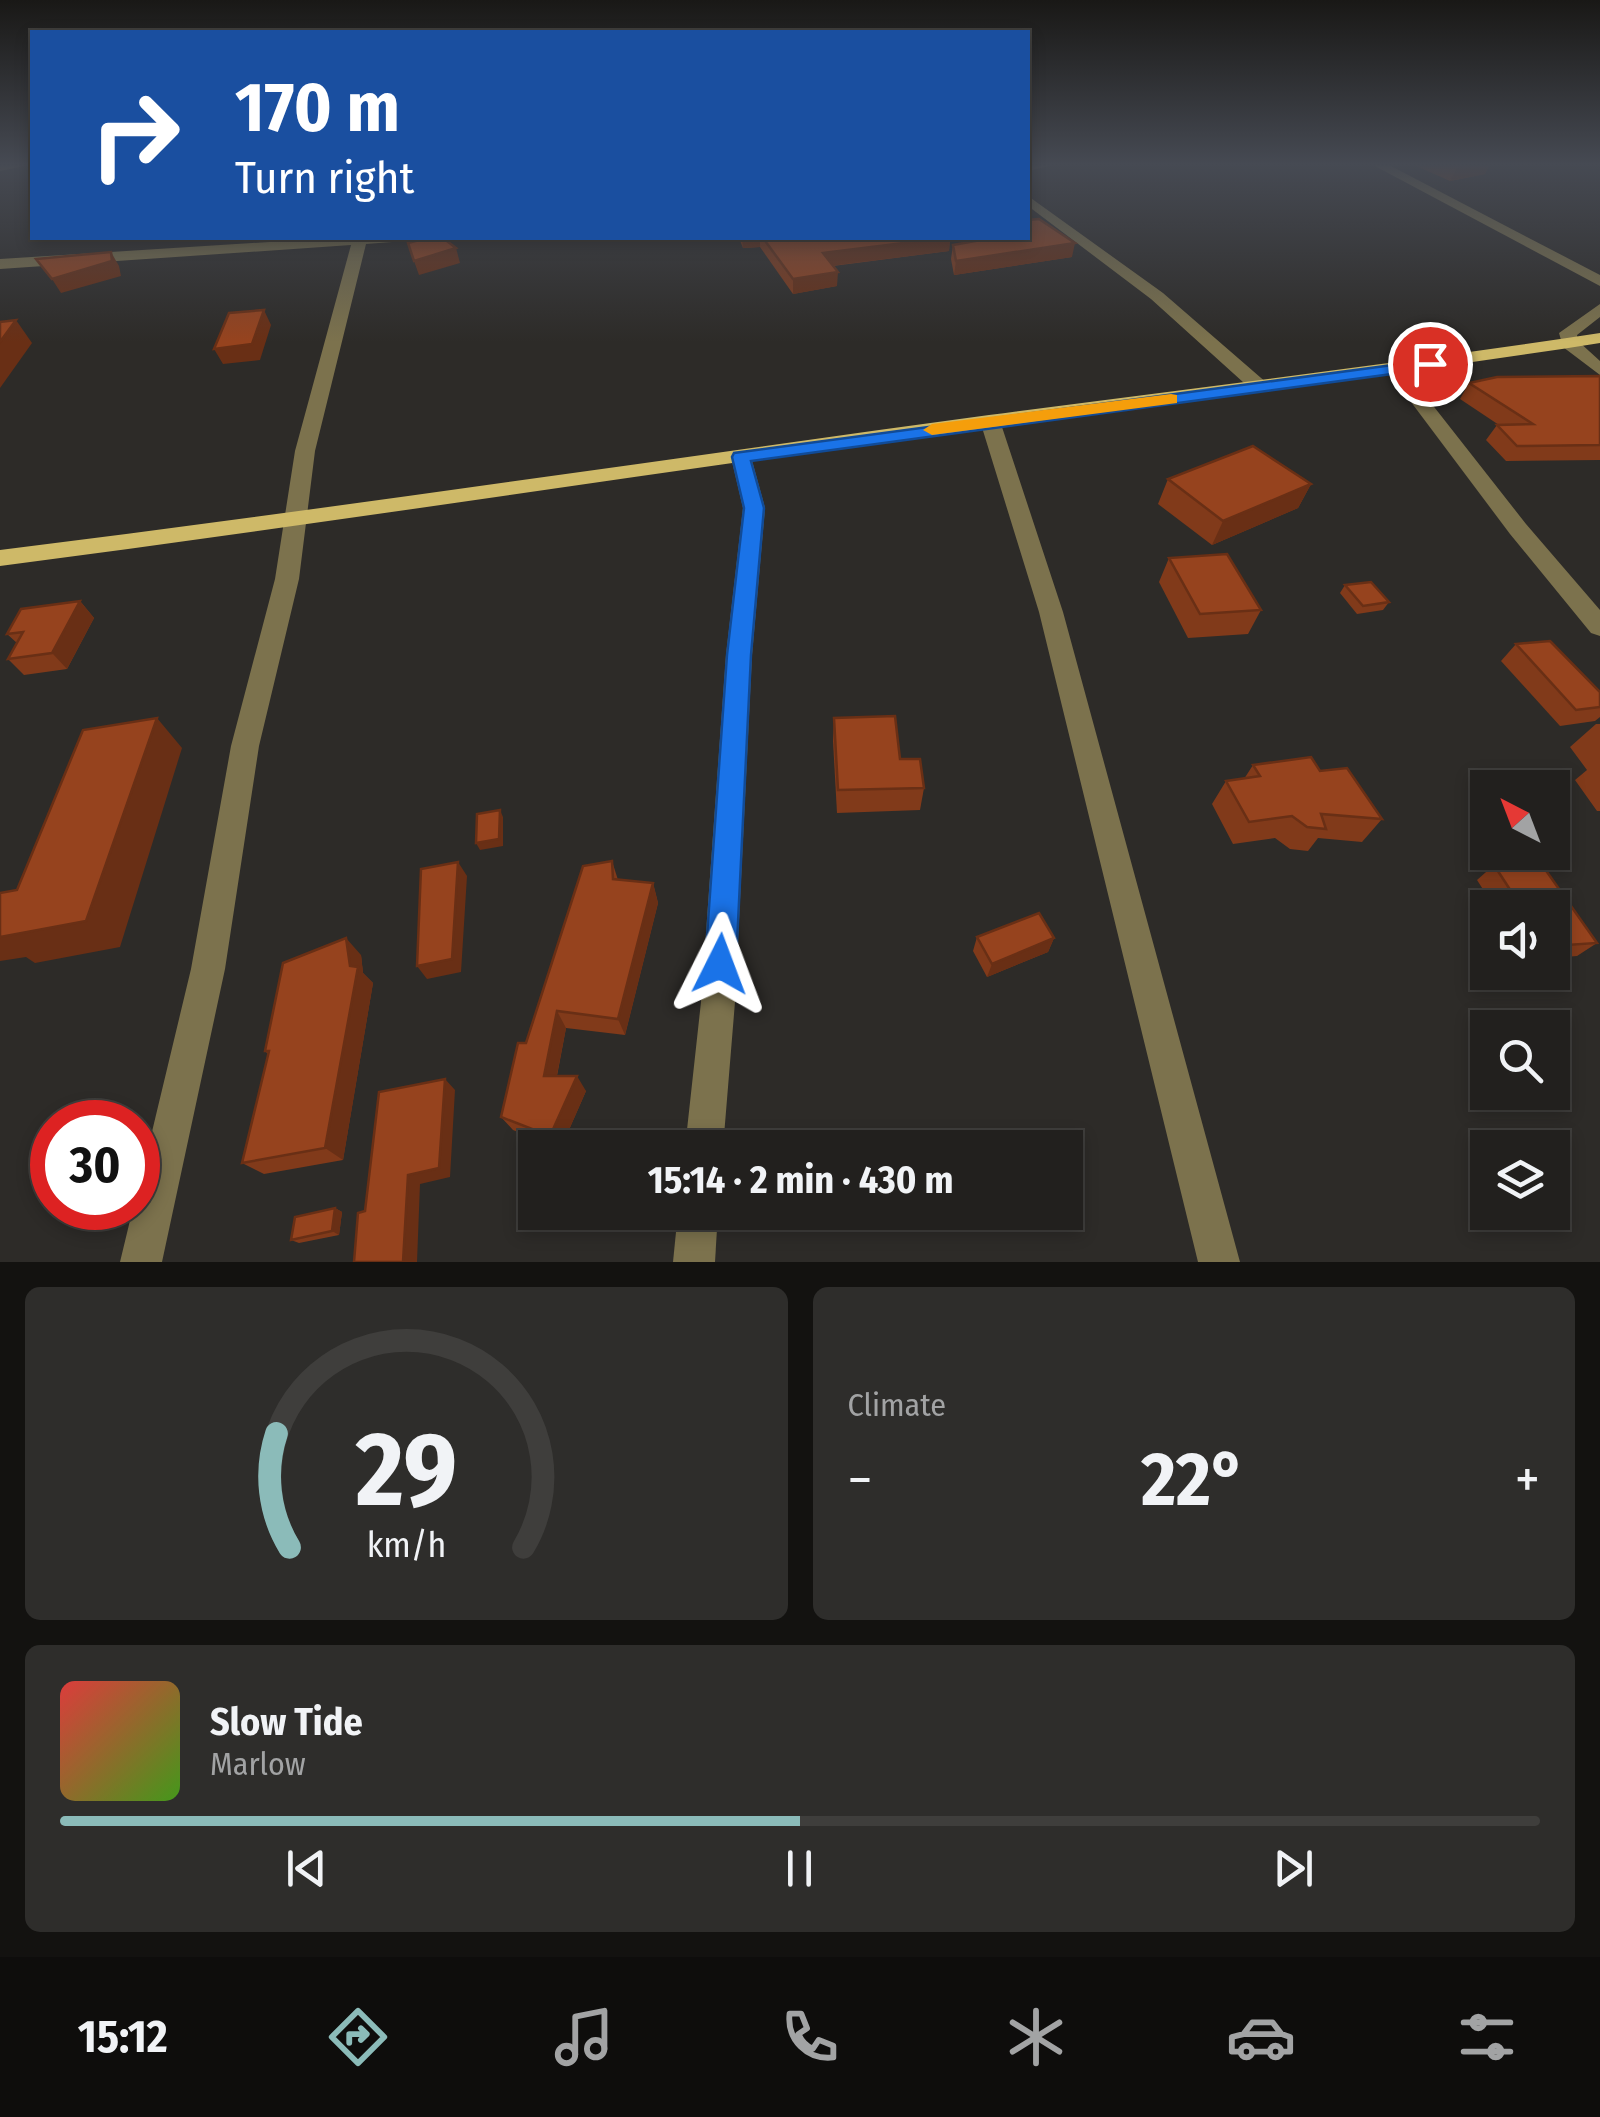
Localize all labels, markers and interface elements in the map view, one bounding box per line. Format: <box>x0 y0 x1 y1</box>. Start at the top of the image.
text: 170 m <box>235 66 400 150</box>
icon: right <box>70 70 200 200</box>
text: Turn right <box>235 151 414 205</box>
pin <box>1388 322 1473 407</box>
icon: arrive <box>1403 337 1458 392</box>
north arrow <box>1470 770 1570 870</box>
map controls <box>1470 770 1570 1230</box>
button: sound <box>1470 890 1570 990</box>
position arrow <box>668 912 772 1016</box>
button: search <box>1470 1010 1570 1110</box>
speed limit sign: 30 <box>30 1100 160 1230</box>
button: layers <box>1470 1130 1570 1230</box>
text: 15:14 · 2 min · 430 m <box>648 1157 953 1203</box>
text: Climate <box>848 1386 946 1424</box>
text: 29 <box>355 1408 457 1533</box>
text: 22° <box>1141 1435 1246 1525</box>
text: − <box>848 1447 872 1513</box>
text: + <box>1515 1447 1540 1513</box>
text: km/h <box>366 1524 446 1566</box>
text: Slow Tide <box>210 1699 363 1745</box>
text: Marlow <box>210 1745 306 1783</box>
icon: previous <box>279 1841 334 1896</box>
icon: pause <box>772 1841 827 1896</box>
icon: next <box>1266 1841 1321 1896</box>
icon: directions <box>323 2002 393 2072</box>
icon: music <box>549 2002 619 2072</box>
icon: phone <box>775 2002 845 2072</box>
icon: climate <box>1001 2002 1071 2072</box>
icon: car <box>1226 2002 1296 2072</box>
icon: filters <box>1452 2002 1522 2072</box>
text: 15:12 <box>78 2010 168 2064</box>

